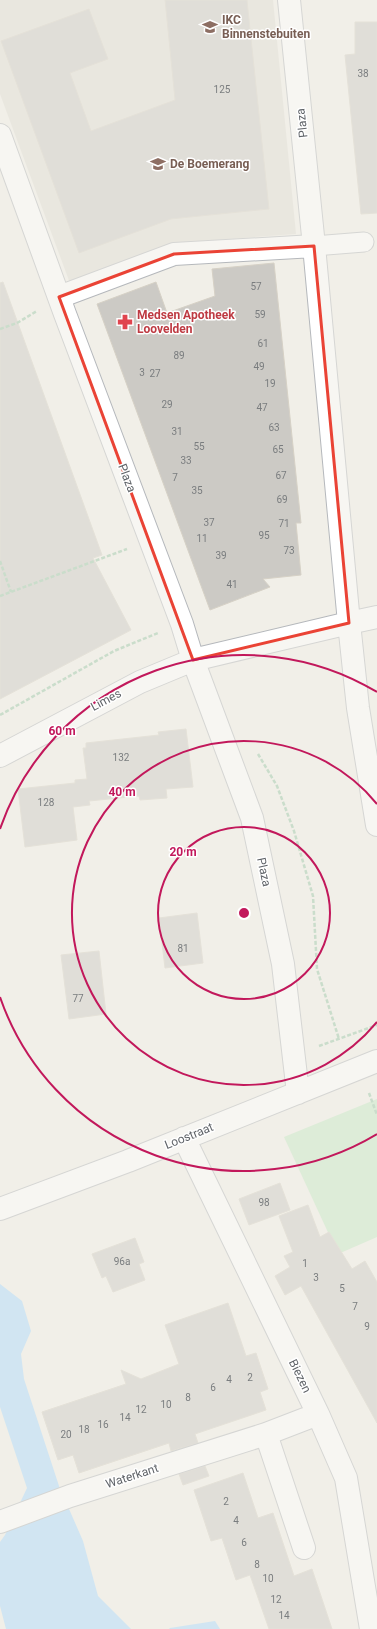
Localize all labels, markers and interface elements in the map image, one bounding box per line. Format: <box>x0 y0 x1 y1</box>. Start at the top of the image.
place label: IKC Binnenstebuiten <box>222 13 310 41</box>
school or university icon: IKC Binnenstebuiten <box>201 18 219 36</box>
house number: 38 <box>357 68 369 79</box>
house number: 125 <box>214 84 231 95</box>
street label: Plaza <box>293 108 311 138</box>
school or university icon: De Boemerang <box>149 155 167 173</box>
place label: De Boemerang <box>170 157 249 171</box>
house number: 57 <box>250 281 262 292</box>
place label: Medsen Apotheek Loovelden <box>137 308 235 336</box>
house number: 59 <box>254 309 266 320</box>
pharmacy icon: Medsen Apotheek Loovelden <box>116 313 134 331</box>
house number: 61 <box>257 338 269 349</box>
house number: 89 <box>173 350 185 361</box>
house number: 49 <box>253 361 265 372</box>
house number: 3 <box>139 367 145 378</box>
house number: 27 <box>149 368 161 379</box>
house number: 19 <box>264 378 276 389</box>
house number: 29 <box>161 399 173 410</box>
house number: 47 <box>256 402 268 413</box>
house number: 63 <box>268 422 280 433</box>
house number: 31 <box>171 426 183 437</box>
house number: 55 <box>193 441 205 452</box>
house number: 65 <box>272 444 284 455</box>
house number: 33 <box>180 455 192 466</box>
street label: Plaza <box>115 462 139 494</box>
house number: 67 <box>275 470 287 481</box>
house number: 7 <box>172 472 178 483</box>
house number: 35 <box>191 485 203 496</box>
house number: 69 <box>276 494 288 505</box>
house number: 37 <box>203 517 215 528</box>
house number: 71 <box>278 518 290 529</box>
house number: 95 <box>258 530 270 541</box>
house number: 11 <box>196 533 208 544</box>
house number: 73 <box>283 545 295 556</box>
house number: 39 <box>215 550 227 561</box>
house number: 41 <box>226 579 238 590</box>
street label: Limes <box>88 686 124 714</box>
text: 60 m <box>48 724 76 738</box>
house number: 132 <box>113 752 130 763</box>
text: 40 m <box>108 785 136 799</box>
house number: 128 <box>38 797 55 808</box>
text: 20 m <box>169 845 197 859</box>
street label: Plaza <box>254 856 274 888</box>
centre of rings <box>237 906 251 920</box>
house number: 81 <box>177 943 189 954</box>
house number: 77 <box>72 993 84 1004</box>
street label: Loostraat <box>163 1120 215 1152</box>
house number: 98 <box>258 1197 270 1208</box>
house number: 96a <box>114 1256 130 1267</box>
house number: 1 <box>302 1258 308 1269</box>
house number: 3 <box>313 1272 319 1283</box>
house number: 5 <box>339 1283 345 1294</box>
house number: 7 <box>352 1301 358 1312</box>
house number: 9 <box>364 1321 370 1332</box>
street label: Biezen <box>286 1357 314 1395</box>
house number: 2 <box>247 1372 253 1383</box>
house number: 4 <box>226 1374 232 1385</box>
house number: 6 <box>210 1382 216 1393</box>
house number: 8 <box>185 1392 191 1403</box>
house number: 10 <box>160 1399 172 1410</box>
house number: 12 <box>135 1404 147 1415</box>
house number: 14 <box>119 1412 131 1423</box>
house number: 16 <box>97 1419 109 1430</box>
house number: 18 <box>78 1424 90 1435</box>
house number: 20 <box>60 1429 72 1440</box>
street label: Waterkant <box>104 1461 160 1491</box>
house number: 2 <box>223 1496 229 1507</box>
house number: 4 <box>233 1515 239 1526</box>
house number: 6 <box>241 1537 247 1548</box>
house number: 8 <box>254 1559 260 1570</box>
house number: 10 <box>262 1573 274 1584</box>
house number: 12 <box>270 1594 282 1605</box>
house number: 14 <box>278 1610 290 1621</box>

